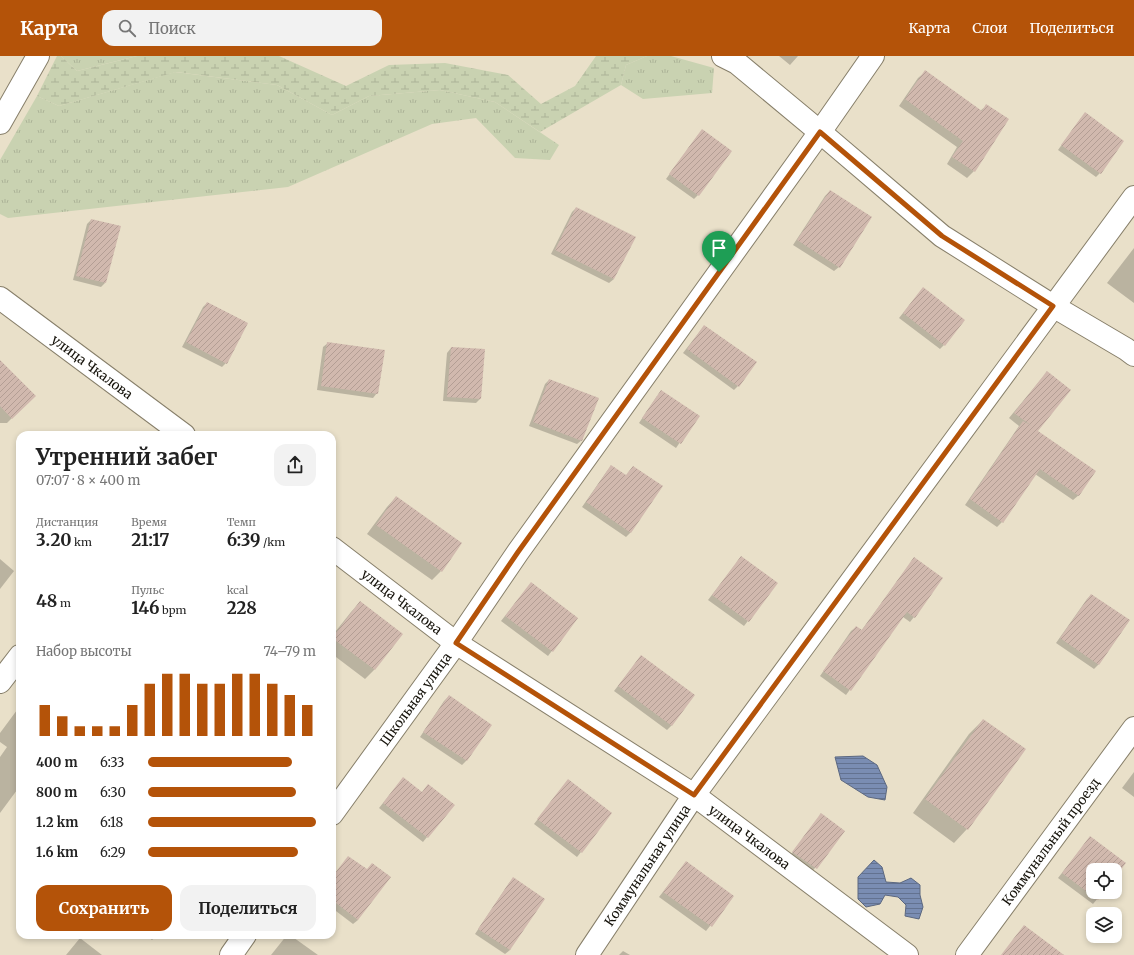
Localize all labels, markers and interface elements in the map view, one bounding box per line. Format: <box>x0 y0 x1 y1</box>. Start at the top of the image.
search box <box>102 10 382 46</box>
text: Карта <box>20 16 78 40</box>
icon: search <box>116 17 138 39</box>
text: Поиск <box>148 19 196 38</box>
text: Карта <box>908 19 950 37</box>
text: Слои <box>972 19 1007 37</box>
text: Поделиться <box>1029 19 1114 37</box>
pin <box>702 231 736 272</box>
icon: arrive <box>708 237 730 259</box>
street label: улица Чкалова <box>48 331 136 403</box>
text: Утренний забег <box>36 443 217 471</box>
button: share <box>274 444 316 486</box>
text: 07:07 · 8 × 400 m <box>36 472 140 489</box>
text: Дистанция <box>36 515 98 529</box>
text: Время <box>131 515 167 529</box>
text: Темп <box>227 515 256 529</box>
text: 3.20 <box>36 529 71 551</box>
text: 21:17 <box>131 529 169 551</box>
text: 6:39 <box>227 529 260 551</box>
text: km <box>71 535 92 549</box>
text: /km <box>260 535 285 549</box>
street label: улица Чкалова <box>358 566 445 638</box>
text: Пульс <box>131 583 164 597</box>
text: kcal <box>227 583 248 597</box>
text: 48 <box>36 590 57 612</box>
text: m <box>57 596 71 610</box>
text: 146 <box>131 597 159 619</box>
text: 228 <box>227 597 257 619</box>
text: bpm <box>159 603 186 617</box>
text: Набор высоты <box>36 643 132 660</box>
text: 74–79 m <box>263 643 316 660</box>
street label: Школьная улица <box>376 649 455 749</box>
text: 400 m <box>36 754 78 771</box>
text: 6:33 <box>100 754 124 771</box>
street label: Коммунальный проезд <box>998 775 1104 909</box>
text: 800 m <box>36 784 77 801</box>
text: 6:30 <box>100 784 126 801</box>
street label: улица Чкалова <box>705 801 793 873</box>
street label: Коммунальная улица <box>601 802 694 929</box>
text: 1.2 km <box>36 814 78 831</box>
text: 6:18 <box>100 814 123 831</box>
text: 1.6 km <box>36 844 78 861</box>
text: 6:29 <box>100 844 126 861</box>
map controls <box>1086 863 1122 943</box>
button: locate <box>1086 863 1122 899</box>
button: Сохранить <box>36 885 172 931</box>
button: Поделиться <box>180 885 316 931</box>
button: layers <box>1086 907 1122 943</box>

